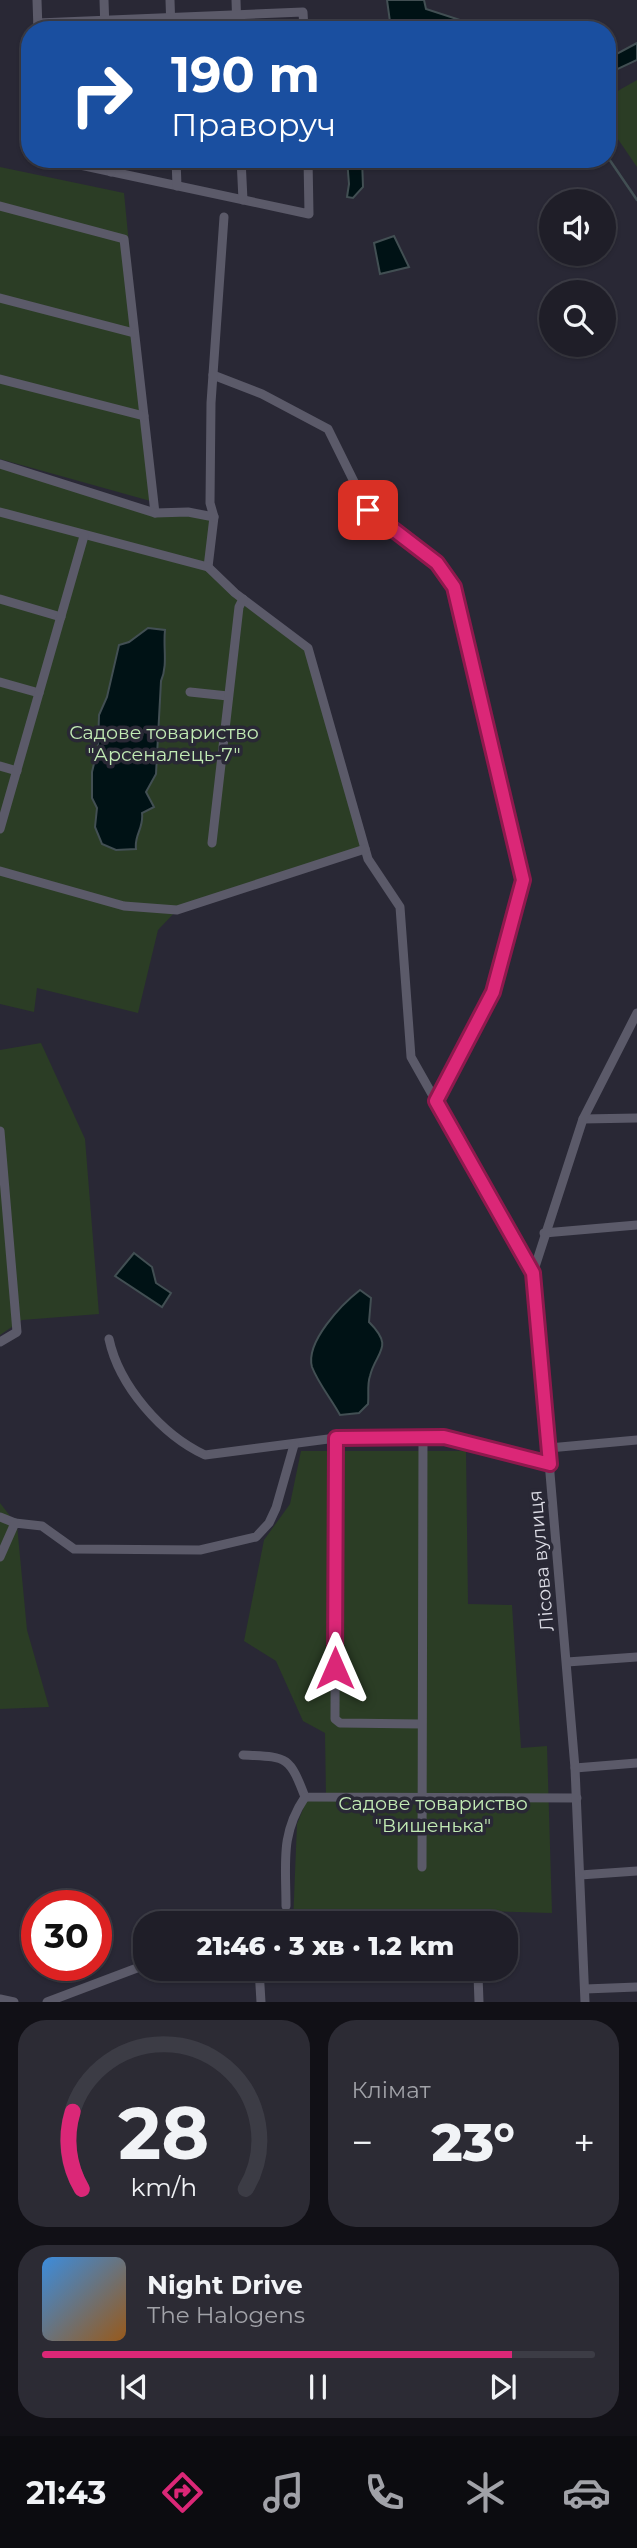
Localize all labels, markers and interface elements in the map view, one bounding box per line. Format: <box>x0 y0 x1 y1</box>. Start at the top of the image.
text: 190 m <box>171 45 320 104</box>
icon: right <box>56 49 147 140</box>
text: Праворуч <box>171 105 336 144</box>
map controls <box>539 189 616 357</box>
button: sound <box>539 189 616 266</box>
button: search <box>539 280 616 357</box>
pin <box>338 480 398 540</box>
icon: arrive <box>349 491 387 529</box>
park label: Садове товариство "Арсеналець-7" <box>69 721 259 766</box>
street label: Лісова вулиця <box>523 1489 559 1633</box>
position arrow <box>298 1631 372 1705</box>
park label: Садове товариство "Вишенька" <box>338 1792 528 1837</box>
speed limit sign: 30 <box>21 1890 112 1981</box>
text: 21:46 · 3 хв · 1.2 km <box>197 1930 454 1962</box>
text: Клімат <box>352 2076 431 2104</box>
text: 28 <box>118 2090 209 2178</box>
text: 23° <box>432 2111 515 2174</box>
text: − <box>352 2119 373 2166</box>
text: + <box>573 2119 595 2166</box>
text: km/h <box>130 2172 197 2202</box>
text: Night Drive <box>147 2269 303 2301</box>
text: The Halogens <box>147 2301 305 2329</box>
icon: previous <box>115 2368 153 2406</box>
icon: pause <box>299 2368 337 2406</box>
icon: next <box>484 2368 522 2406</box>
icon: directions <box>158 2468 207 2517</box>
icon: music <box>259 2468 308 2517</box>
icon: phone <box>360 2468 409 2517</box>
icon: climate <box>461 2468 510 2517</box>
icon: car <box>562 2468 611 2517</box>
text: 21:43 <box>26 2473 107 2512</box>

